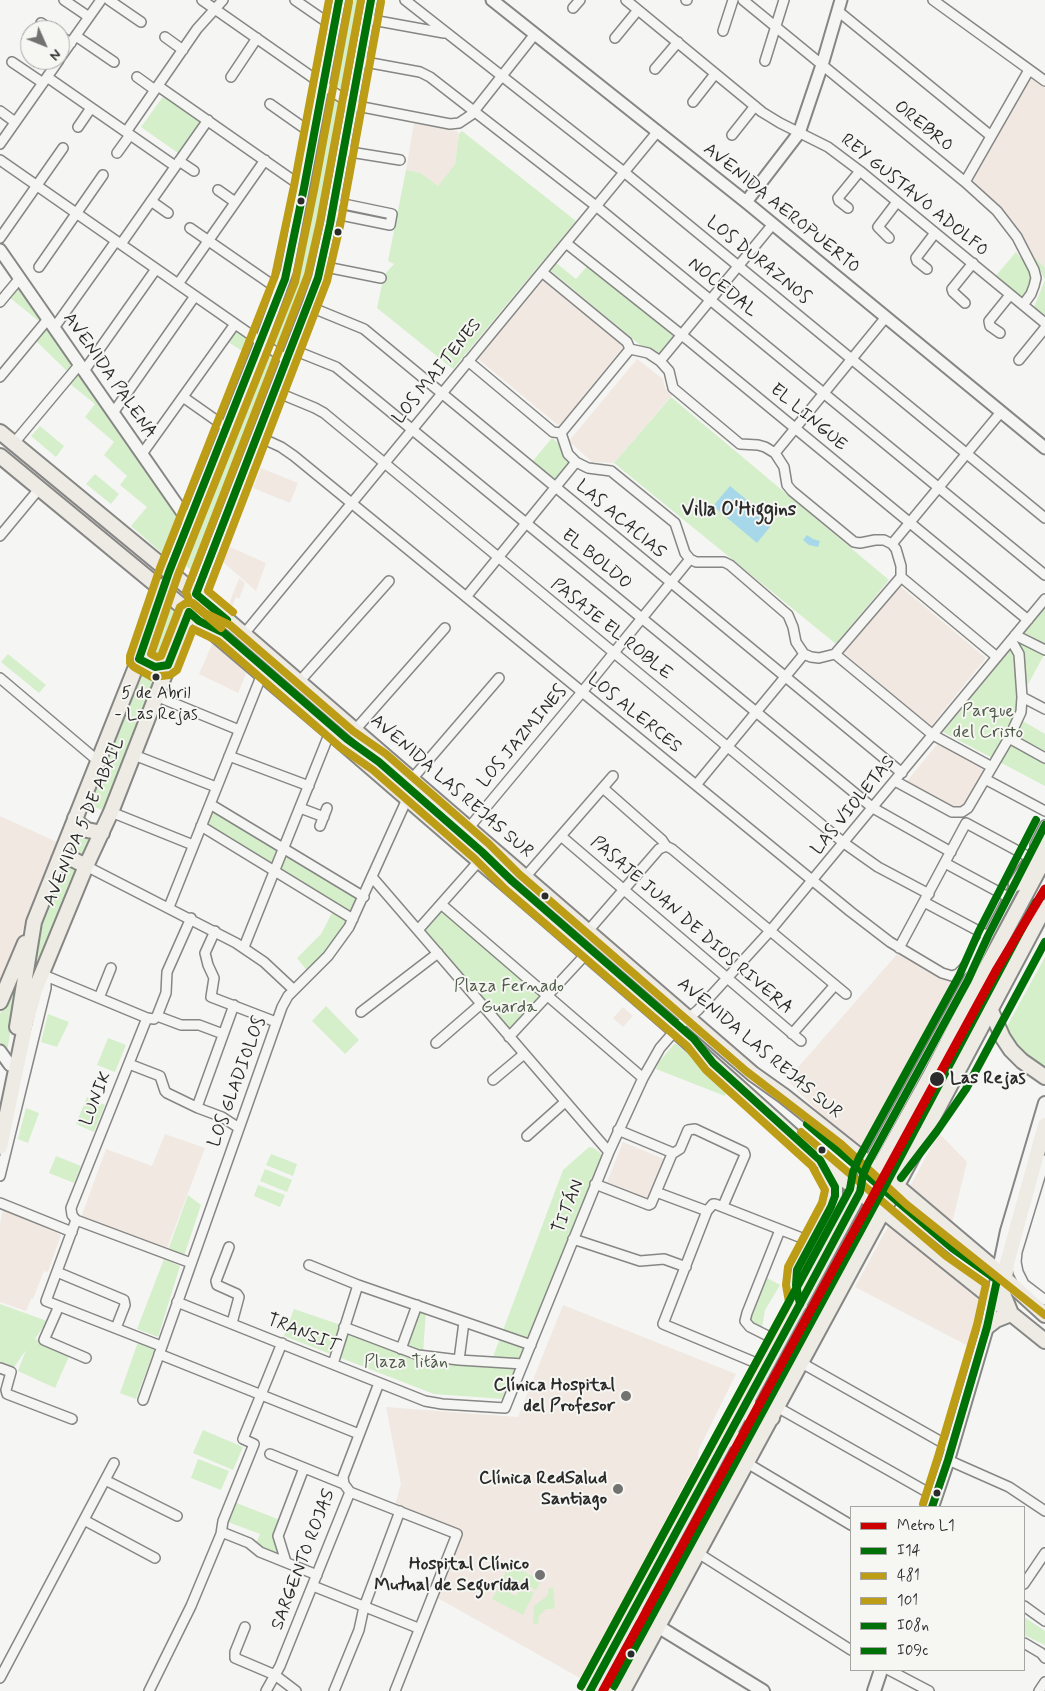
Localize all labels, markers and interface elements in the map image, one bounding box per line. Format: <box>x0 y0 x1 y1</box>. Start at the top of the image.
north arrow <box>20 20 70 70</box>
text: N <box>45 45 65 64</box>
street label: OREBRO <box>889 97 957 157</box>
street label: REY GUSTAVO ADOLFO <box>836 130 992 262</box>
street label: AVENIDA AEROPUERTO <box>698 139 864 279</box>
unlabelled marker <box>296 196 306 206</box>
street label: LOS DURAZNOS <box>701 212 815 310</box>
unlabelled marker <box>333 227 343 237</box>
street label: NOCEDAL <box>683 254 761 322</box>
street label: AVENIDA PALENA <box>57 309 161 443</box>
street label: LOS MAITENES <box>389 315 487 429</box>
street label: EL LINGUE <box>765 380 851 456</box>
street label: LAS ACACIAS <box>571 476 669 564</box>
district label: Villa O'Higgins <box>682 500 796 522</box>
street label: EL BOLDO <box>556 525 636 595</box>
street label: PASAJE EL ROBLE <box>546 574 676 686</box>
street label: LOS ALERCES <box>583 669 685 759</box>
marker: 5 de Abril - Las Rejas <box>151 672 161 682</box>
street label: LOS JAZMINES <box>474 681 572 793</box>
place label: 5 de Abril - Las Rejas <box>114 684 198 724</box>
park label: Parque del Cristo <box>953 701 1023 744</box>
street label: AVENIDA LAS REJAS SUR <box>365 711 537 863</box>
street label: AVENIDA 5 DE ABRIL <box>40 734 130 910</box>
street label: LAS VIOLETAS <box>808 752 900 860</box>
street label: PASAJE JUAN DE DIOS RIVERA <box>585 832 797 1020</box>
unlabelled marker <box>540 891 550 901</box>
street label: AVENIDA LAS REJAS SUR <box>672 974 846 1124</box>
park label: Plaza Fernado Guarda <box>454 976 564 1019</box>
street label: LOS GLADIOLOS <box>204 1014 272 1150</box>
place label: Las Rejas <box>950 1068 1026 1090</box>
street label: LUNIK <box>76 1069 118 1129</box>
marker: Las Rejas <box>928 1070 946 1088</box>
unlabelled marker <box>817 1145 827 1155</box>
street label: TITÁN <box>549 1177 589 1237</box>
street label: TRANSIT <box>263 1310 343 1358</box>
park label: Plaza Titán <box>364 1352 448 1374</box>
place label: Clínica Hospital del Profesor <box>494 1375 615 1418</box>
marker: Clínica Hospital del Profesor <box>619 1389 633 1403</box>
place label: Clínica RedSalud Santiago <box>479 1468 607 1510</box>
marker: Clínica RedSalud Santiago <box>611 1482 625 1496</box>
street label: SARGENTO ROJAS <box>267 1487 341 1633</box>
unlabelled marker <box>932 1488 942 1498</box>
legend <box>850 1506 1025 1671</box>
text: Metro L1 <box>897 1516 955 1536</box>
text: I14 <box>897 1541 921 1561</box>
place label: Hospital Clínico Mutual de Seguridad <box>374 1554 529 1596</box>
text: 481 <box>897 1566 920 1586</box>
marker: Hospital Clínico Mutual de Seguridad <box>533 1568 547 1582</box>
text: 101 <box>897 1591 918 1611</box>
text: I08n <box>897 1616 929 1636</box>
text: I09c <box>897 1641 928 1661</box>
unlabelled marker <box>626 1649 636 1659</box>

